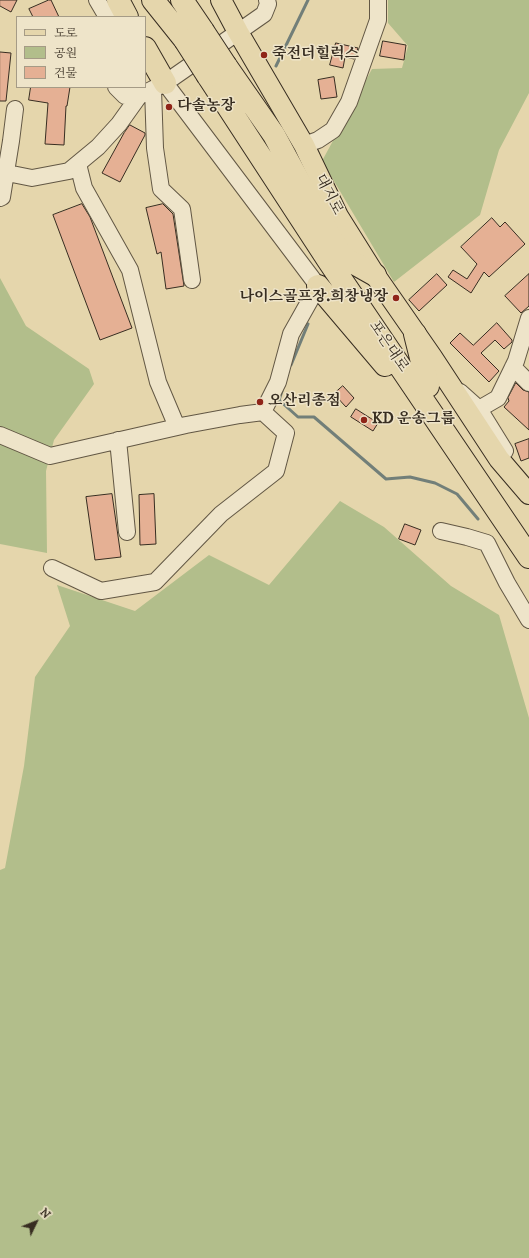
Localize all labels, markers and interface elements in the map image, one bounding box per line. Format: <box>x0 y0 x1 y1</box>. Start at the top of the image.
legend <box>16 16 146 88</box>
text: 도로 <box>54 26 77 41</box>
text: 공원 <box>54 46 77 61</box>
place label: 죽전더힐럭스 <box>272 46 359 64</box>
marker: 죽전더힐럭스 <box>259 50 269 60</box>
text: 건물 <box>54 66 77 81</box>
place label: 다솔농장 <box>177 98 235 116</box>
marker: 다솔농장 <box>164 102 174 112</box>
street label: 대지로 <box>310 172 346 218</box>
place label: 나이스골프장.희창냉장 <box>240 289 388 307</box>
marker: 나이스골프장.희창냉장 <box>391 293 401 303</box>
street label: 포은대로 <box>364 318 412 376</box>
place label: 오산리종점 <box>268 393 340 411</box>
marker: 오산리종점 <box>255 397 265 407</box>
place label: KD 운송그룹 <box>372 411 455 429</box>
marker: KD 운송그룹 <box>359 415 369 425</box>
north arrow <box>16 1202 56 1242</box>
text: N <box>37 1206 53 1222</box>

